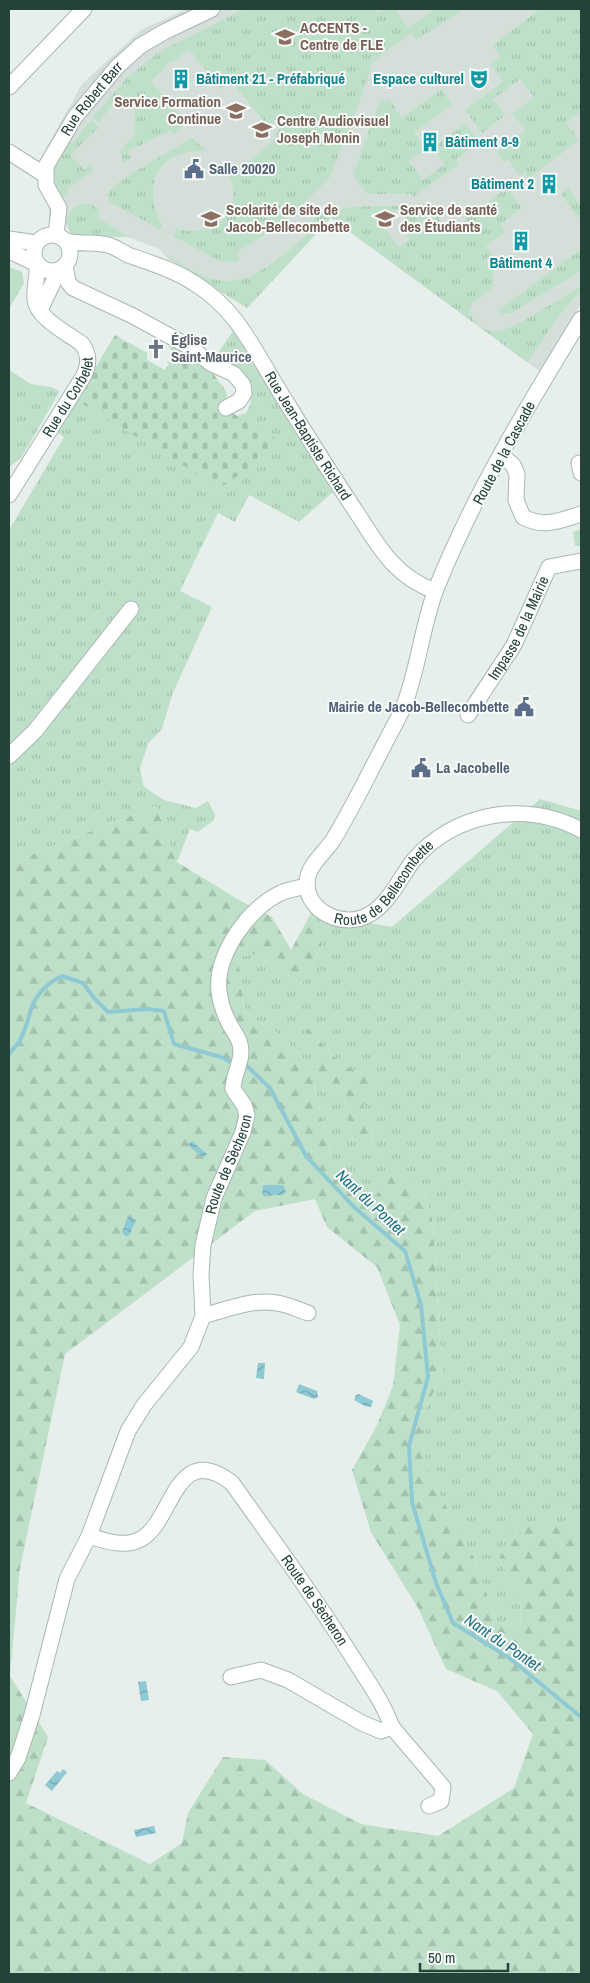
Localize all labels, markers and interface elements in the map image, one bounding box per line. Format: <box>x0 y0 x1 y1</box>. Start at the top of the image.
place label: ACCENTS - Centre de FLE <box>300 17 383 55</box>
school or university icon: ACCENTS - Centre de FLE <box>274 26 296 48</box>
street label: Rue Robert Barr <box>55 56 127 140</box>
building icon: Bâtiment 21 - Préfabriqué <box>170 68 192 90</box>
place label: Bâtiment 21 - Préfabriqué <box>196 68 345 89</box>
place label: Espace culturel <box>373 68 464 89</box>
theatre icon: Espace culturel <box>468 68 490 90</box>
place label: Service Formation Continue <box>114 91 221 129</box>
school or university icon: Service Formation Continue <box>225 100 247 122</box>
place label: Centre Audiovisuel Joseph Monin <box>277 110 389 148</box>
school or university icon: Centre Audiovisuel Joseph Monin <box>251 119 273 141</box>
building icon: Bâtiment 8-9 <box>419 131 441 153</box>
place label: Bâtiment 8-9 <box>445 131 519 152</box>
public building icon: Salle 20020 <box>183 158 205 180</box>
place label: Salle 20020 <box>209 158 276 179</box>
place label: Bâtiment 2 <box>471 173 534 194</box>
building icon: Bâtiment 2 <box>538 173 560 195</box>
place label: Scolarité de site de Jacob-Bellecombette <box>226 199 350 237</box>
place label: Service de santé des Étudiants <box>400 199 497 237</box>
school or university icon: Scolarité de site de Jacob-Bellecombette <box>200 208 222 230</box>
school or university icon: Service de santé des Étudiants <box>374 208 396 230</box>
building icon: Bâtiment 4 <box>510 230 532 252</box>
place label: Bâtiment 4 <box>490 252 553 273</box>
place label: Église Saint-Maurice <box>171 329 252 367</box>
church icon: Église Saint-Maurice <box>145 338 167 360</box>
street label: Rue du Corbelet <box>37 356 98 441</box>
street label: Rue Jean-Baptiste Richard <box>260 367 357 504</box>
street label: Route de la Cascade <box>467 397 540 508</box>
street label: Impasse de la Mairie <box>483 572 554 684</box>
place label: Mairie de Jacob-Bellecombette <box>329 696 509 717</box>
public building icon: Mairie de Jacob-Bellecombette <box>513 696 535 718</box>
public building icon: La Jacobelle <box>410 757 432 779</box>
place label: La Jacobelle <box>436 757 510 778</box>
street label: Route de Bellecombette <box>332 834 438 930</box>
street label: Route de Sècheron <box>200 1112 257 1216</box>
water label: Nant du Pontet <box>331 1164 411 1240</box>
street label: Route de Sècheron <box>276 1550 353 1650</box>
water label: Nant du Pontet <box>461 1608 546 1676</box>
scale bar <box>420 1940 508 1972</box>
text: 50 m <box>428 1947 455 1968</box>

